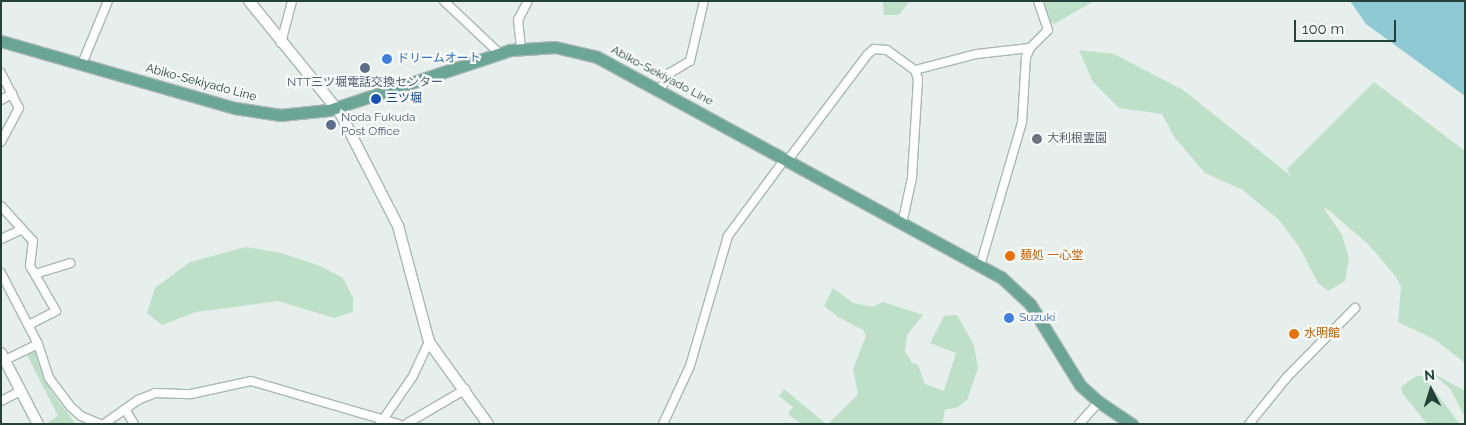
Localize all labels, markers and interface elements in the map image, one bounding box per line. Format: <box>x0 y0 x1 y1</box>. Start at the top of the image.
scale bar <box>1296 10 1398 42</box>
text: 100 m <box>1302 20 1344 38</box>
street label: Abiko-Sekiyado Line <box>608 43 716 109</box>
place label: ドリームオート <box>397 52 481 66</box>
marker: ドリームオート <box>381 53 393 65</box>
street label: Abiko-Sekiyado Line <box>144 61 258 105</box>
marker: NTT三ツ堀電話交換センター <box>359 62 371 74</box>
place label: NTT三ツ堀電話交換センター <box>287 76 443 90</box>
place label: 三ツ堀 <box>386 92 422 106</box>
marker: 三ツ堀 <box>370 93 382 105</box>
place label: Noda Fukuda Post Office <box>341 111 416 139</box>
marker: Noda Fukuda Post Office <box>325 119 337 131</box>
place label: 大利根霊園 <box>1047 132 1107 146</box>
marker: 大利根霊園 <box>1031 133 1043 145</box>
place label: 麺処 一心堂 <box>1020 249 1083 263</box>
marker: 麺処 一心堂 <box>1004 250 1016 262</box>
place label: Suzuki <box>1019 311 1055 325</box>
marker: Suzuki <box>1003 312 1015 324</box>
place label: 水明館 <box>1304 327 1340 341</box>
marker: 水明館 <box>1288 328 1300 340</box>
north arrow <box>1406 365 1456 415</box>
text: N <box>1424 367 1436 383</box>

